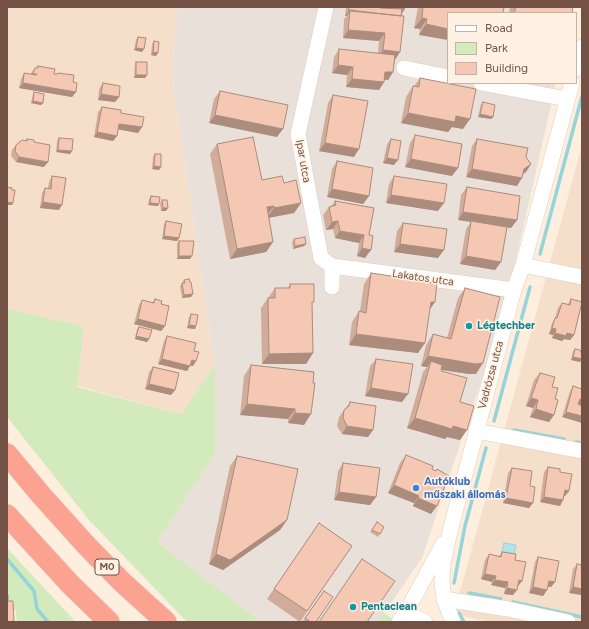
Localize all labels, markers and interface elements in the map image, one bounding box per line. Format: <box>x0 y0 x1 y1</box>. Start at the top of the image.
legend <box>447 12 577 84</box>
text: Road <box>485 21 513 35</box>
text: Park <box>485 41 508 55</box>
text: Building <box>485 61 528 75</box>
street label: Ipar utca <box>293 139 313 183</box>
street label: Lakatos utca <box>391 267 455 289</box>
place label: Légtechber <box>477 319 535 333</box>
marker: Légtechber <box>464 321 474 331</box>
street label: Vadrózsa utca <box>476 339 506 411</box>
place label: Autóklub műszaki állomás <box>424 475 506 501</box>
marker: Autóklub műszaki állomás <box>411 483 421 493</box>
road number: M0 <box>95 559 119 575</box>
place label: Pentaclean <box>361 600 417 614</box>
marker: Pentaclean <box>348 602 358 612</box>

